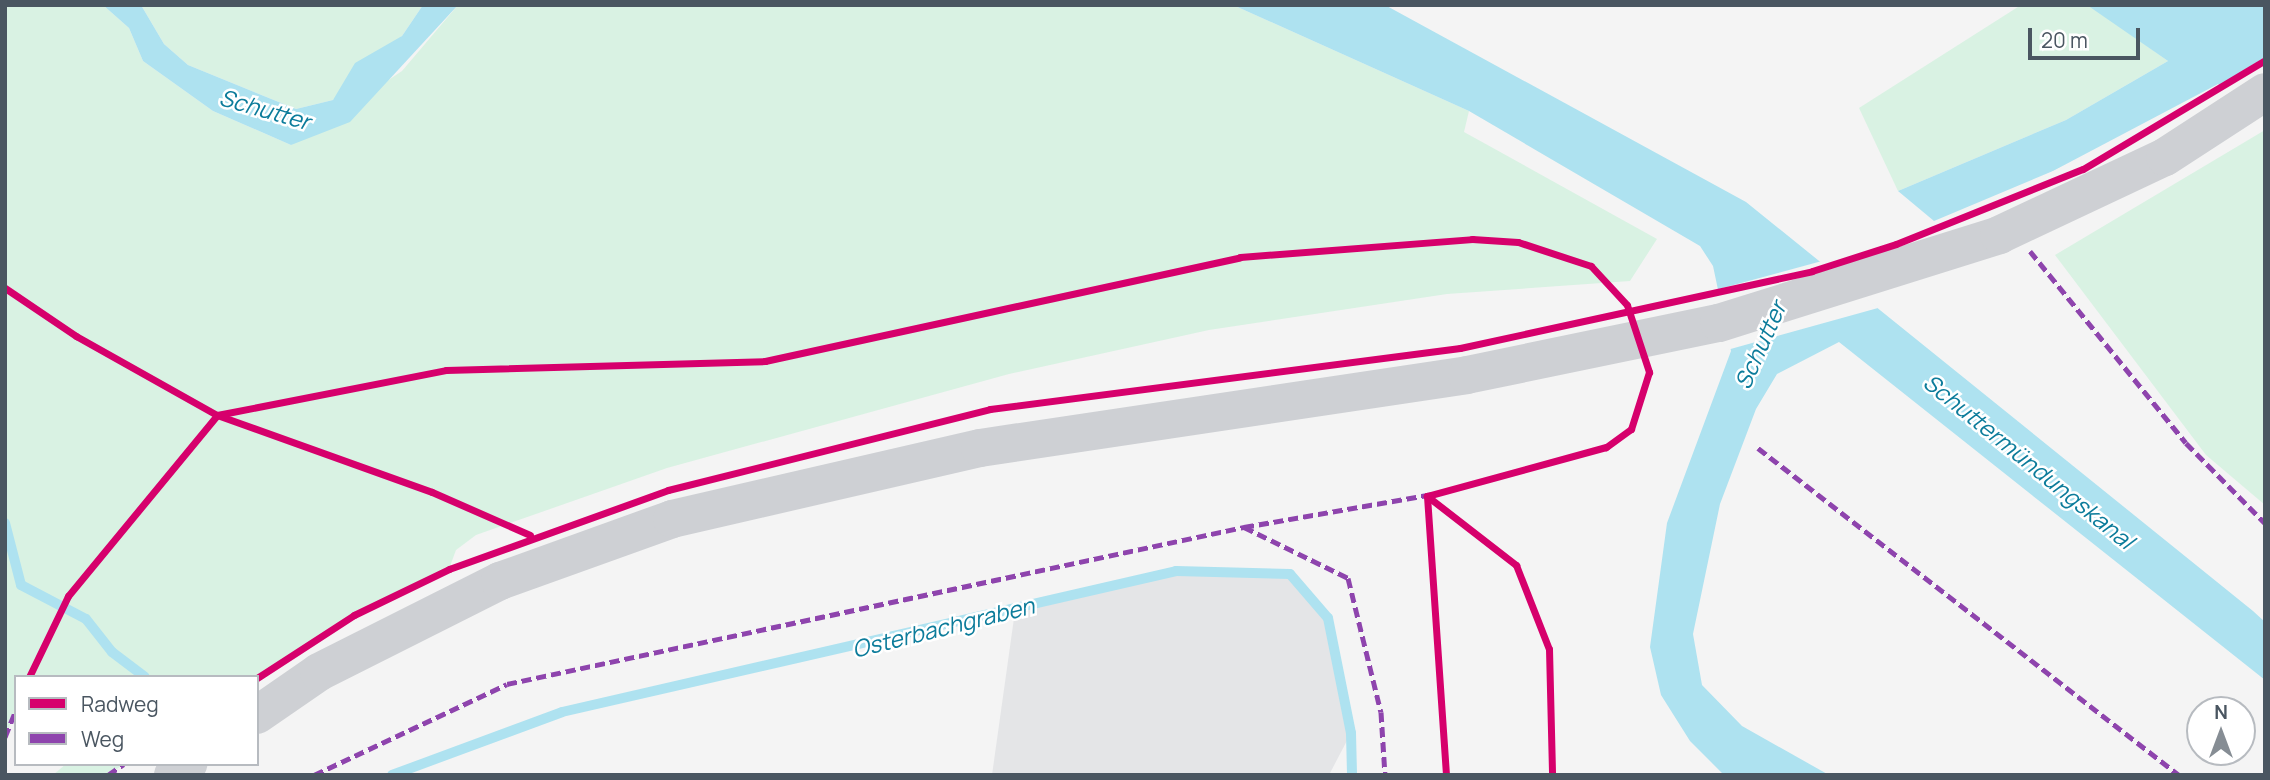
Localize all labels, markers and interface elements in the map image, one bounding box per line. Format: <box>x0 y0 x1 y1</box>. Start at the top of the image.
scale bar <box>2032 14 2144 58</box>
text: 20 m <box>2041 26 2088 54</box>
water label: Schutter <box>216 83 314 135</box>
water label: Schutter <box>1728 297 1792 393</box>
water label: Schuttermündungskanal <box>1918 368 2140 554</box>
water label: Osterbachgraben <box>849 591 1037 663</box>
legend <box>14 675 259 766</box>
text: Radweg <box>81 690 159 718</box>
north arrow <box>2186 696 2256 766</box>
text: N <box>2214 699 2228 725</box>
text: Weg <box>81 725 124 753</box>

